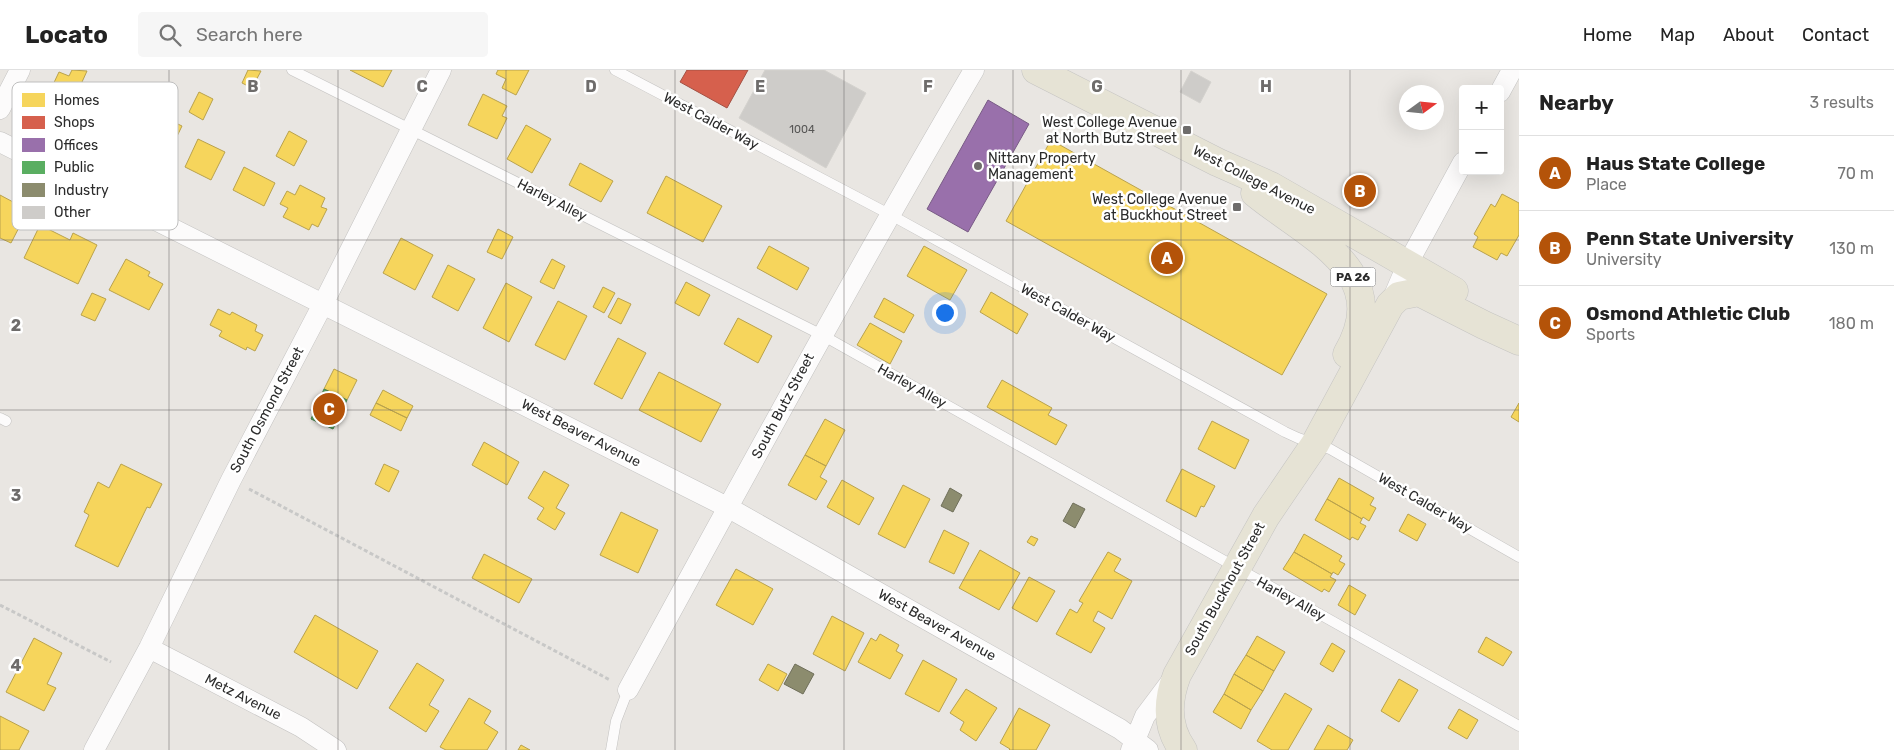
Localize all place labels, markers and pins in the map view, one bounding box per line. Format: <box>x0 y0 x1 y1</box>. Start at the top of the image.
place label: West College Avenue at North Butz Street <box>1042 114 1178 147</box>
marker: West College Avenue at North Butz Street <box>1181 124 1193 136</box>
place label: Nittany Property Management <box>988 150 1096 183</box>
marker: Nittany Property Management <box>972 160 984 172</box>
pin: B <box>1344 172 1376 210</box>
place label: West College Avenue at Buckhout Street <box>1092 191 1228 224</box>
marker: West College Avenue at Buckhout Street <box>1231 201 1243 213</box>
pin: A <box>1151 239 1183 277</box>
pin: C <box>313 390 345 428</box>

